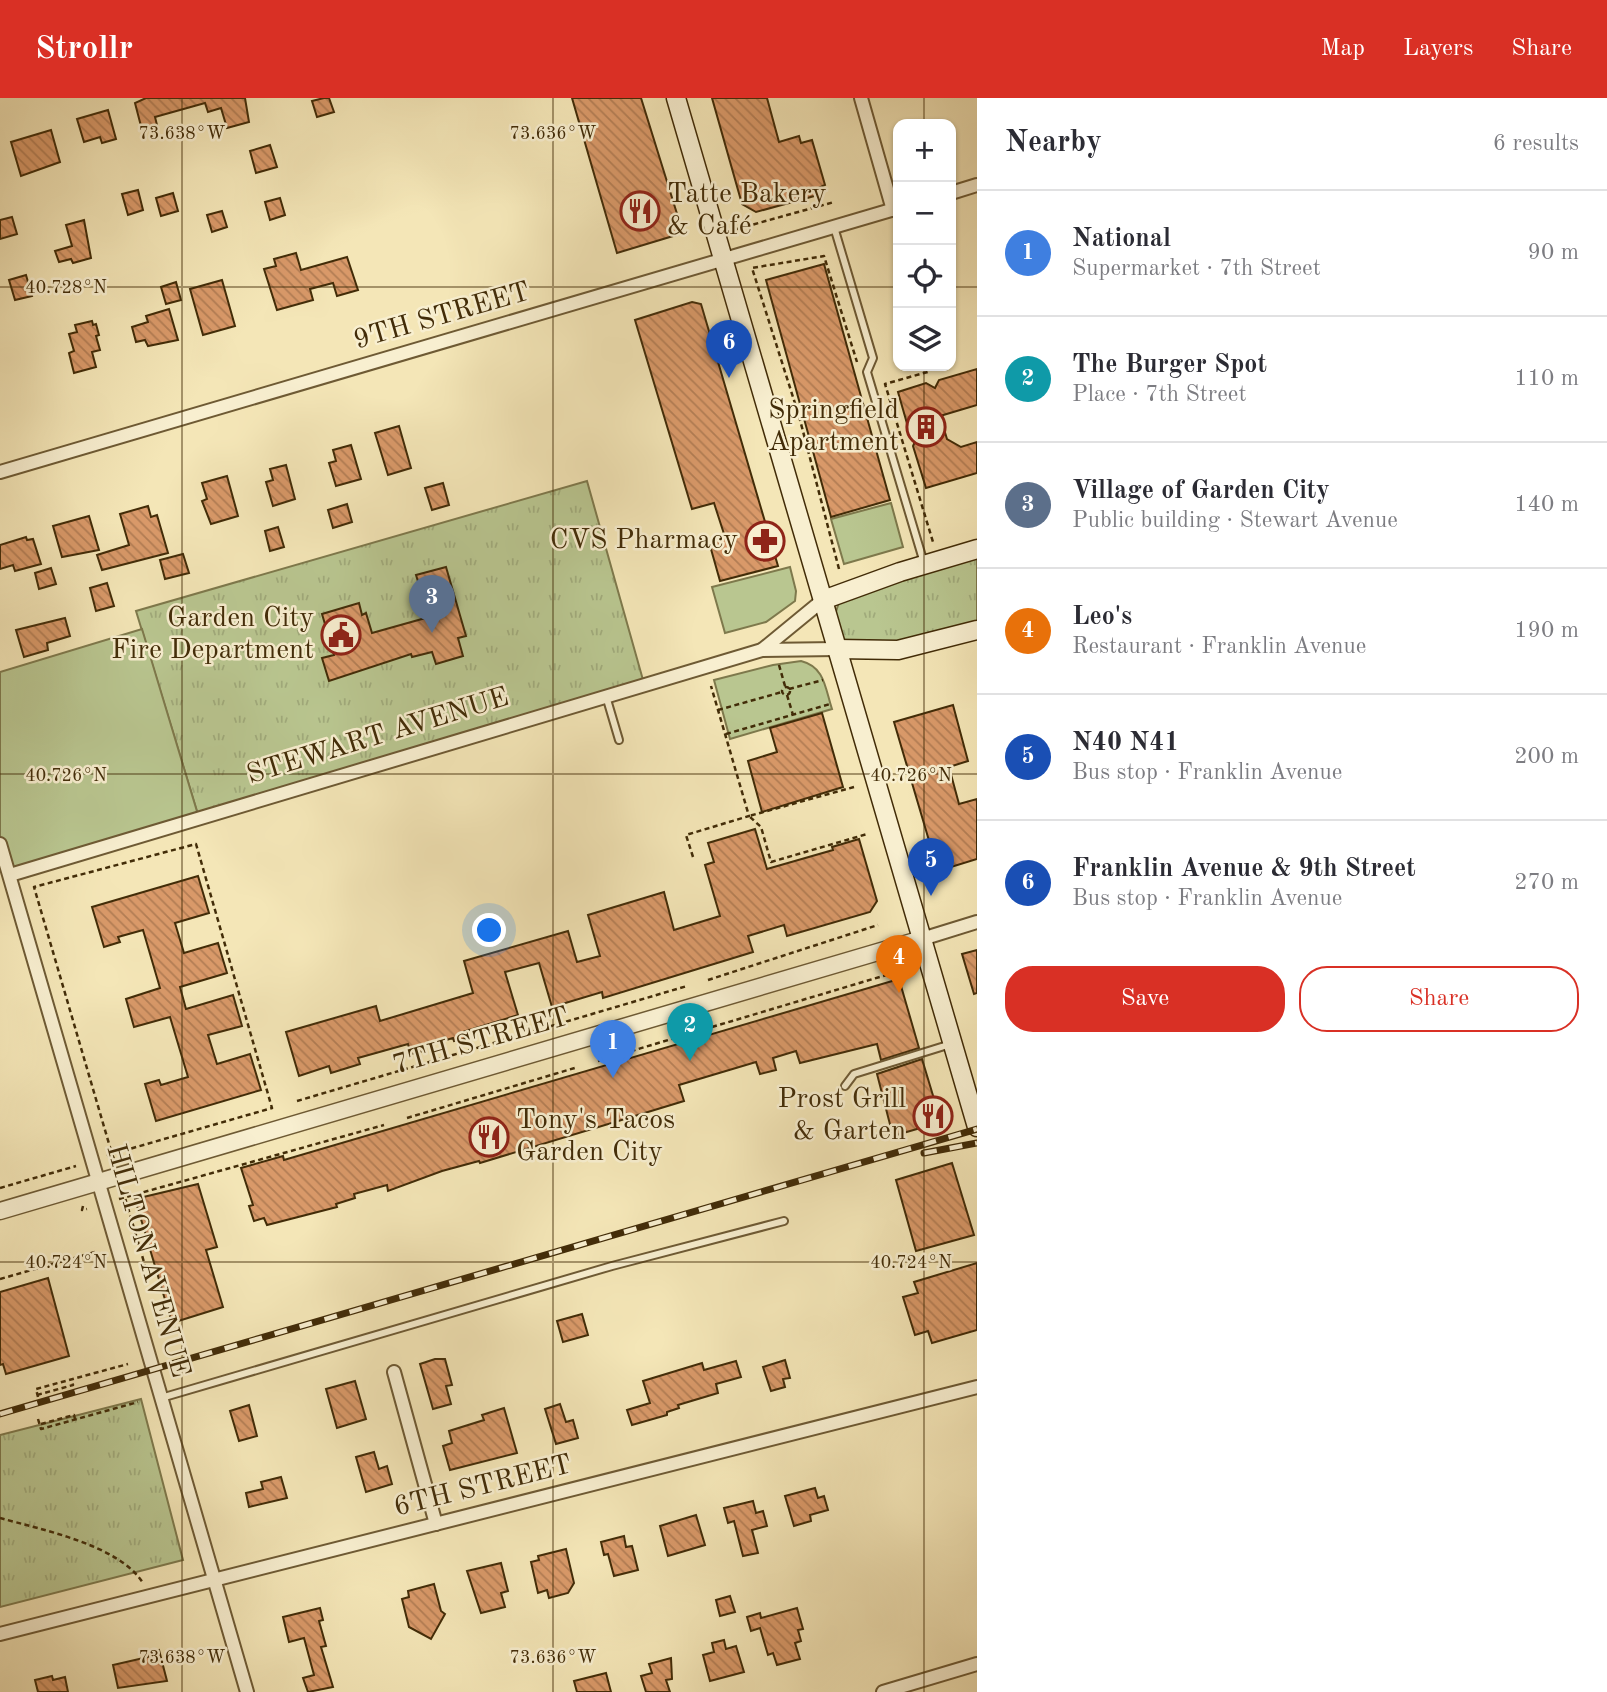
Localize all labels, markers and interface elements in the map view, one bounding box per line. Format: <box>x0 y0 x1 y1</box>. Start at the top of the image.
text: Strollr <box>35 33 133 66</box>
text: Map <box>1321 37 1365 61</box>
text: Layers <box>1403 37 1473 61</box>
text: Share <box>1511 37 1572 61</box>
map controls <box>893 119 956 371</box>
button: + <box>893 119 956 182</box>
text: 73.638°W <box>139 125 225 143</box>
text: 73.636°W <box>510 125 596 143</box>
text: Nearby <box>1005 128 1102 158</box>
text: 6 results <box>1493 132 1579 155</box>
place label: Tatte Bakery & Café <box>667 181 827 241</box>
button: − <box>893 182 956 245</box>
restaurant icon: Tatte Bakery & Café <box>619 190 661 232</box>
text: National <box>1072 226 1171 252</box>
text: 1 <box>1021 241 1035 264</box>
text: 90 m <box>1528 241 1579 264</box>
button: locate <box>893 245 956 308</box>
text: Supermarket · 7th Street <box>1072 257 1321 280</box>
street label: 9TH STREET <box>351 278 533 356</box>
text: 40.728°N <box>25 279 107 297</box>
button: layers <box>893 308 956 371</box>
pin: 6 <box>706 320 752 378</box>
text: The Burger Spot <box>1072 352 1267 378</box>
text: 2 <box>1021 367 1035 390</box>
text: 110 m <box>1514 367 1579 390</box>
text: Place · 7th Street <box>1072 383 1246 406</box>
place label: Springfield Apartment <box>768 397 899 457</box>
building icon: Springfield Apartment <box>905 406 947 448</box>
text: Village of Garden City <box>1072 478 1330 504</box>
text: 3 <box>1021 493 1035 516</box>
text: 140 m <box>1514 493 1579 516</box>
text: Public building · Stewart Avenue <box>1072 509 1398 532</box>
pharmacy icon: CVS Pharmacy <box>744 520 786 562</box>
place label: CVS Pharmacy <box>550 527 738 555</box>
pin: 3 <box>409 575 455 633</box>
text: Leo's <box>1072 604 1132 630</box>
place label: Garden City Fire Department <box>111 605 314 665</box>
public building icon: Garden City Fire Department <box>320 614 362 656</box>
text: 4 <box>1021 619 1035 642</box>
text: 190 m <box>1514 619 1579 642</box>
text: Restaurant · Franklin Avenue <box>1072 635 1366 658</box>
street label: STEWART AVENUE <box>244 684 512 790</box>
text: N40 N41 <box>1072 730 1179 756</box>
text: 5 <box>1021 745 1035 768</box>
text: 200 m <box>1514 745 1579 768</box>
text: Bus stop · Franklin Avenue <box>1072 761 1342 784</box>
text: 40.726°N <box>25 767 107 785</box>
text: 40.726°N <box>870 767 952 785</box>
pin: 5 <box>908 838 954 896</box>
text: Franklin Avenue & 9th Street <box>1072 856 1416 882</box>
text: 6 <box>1021 871 1035 894</box>
text: 270 m <box>1514 871 1579 894</box>
text: Bus stop · Franklin Avenue <box>1072 887 1342 910</box>
your location <box>472 913 506 947</box>
pin: 4 <box>876 935 922 993</box>
button: Save <box>1005 966 1285 1032</box>
button: Share <box>1299 966 1579 1032</box>
street label: 7TH STREET <box>390 1003 572 1081</box>
pin: 2 <box>667 1003 713 1061</box>
pin: 1 <box>590 1020 636 1078</box>
place label: Prost Grill & Garten <box>777 1086 906 1146</box>
restaurant icon: Prost Grill & Garten <box>912 1095 954 1137</box>
place label: Tony's Tacos Garden City <box>516 1107 675 1167</box>
restaurant icon: Tony's Tacos Garden City <box>468 1116 510 1158</box>
street label: HILTON AVENUE <box>100 1141 194 1381</box>
text: 40.724°N <box>25 1254 107 1272</box>
text: 40.724°N <box>870 1254 952 1272</box>
street label: 6TH STREET <box>391 1451 575 1523</box>
text: 73.638°W <box>139 1649 225 1667</box>
text: 73.636°W <box>510 1649 596 1667</box>

